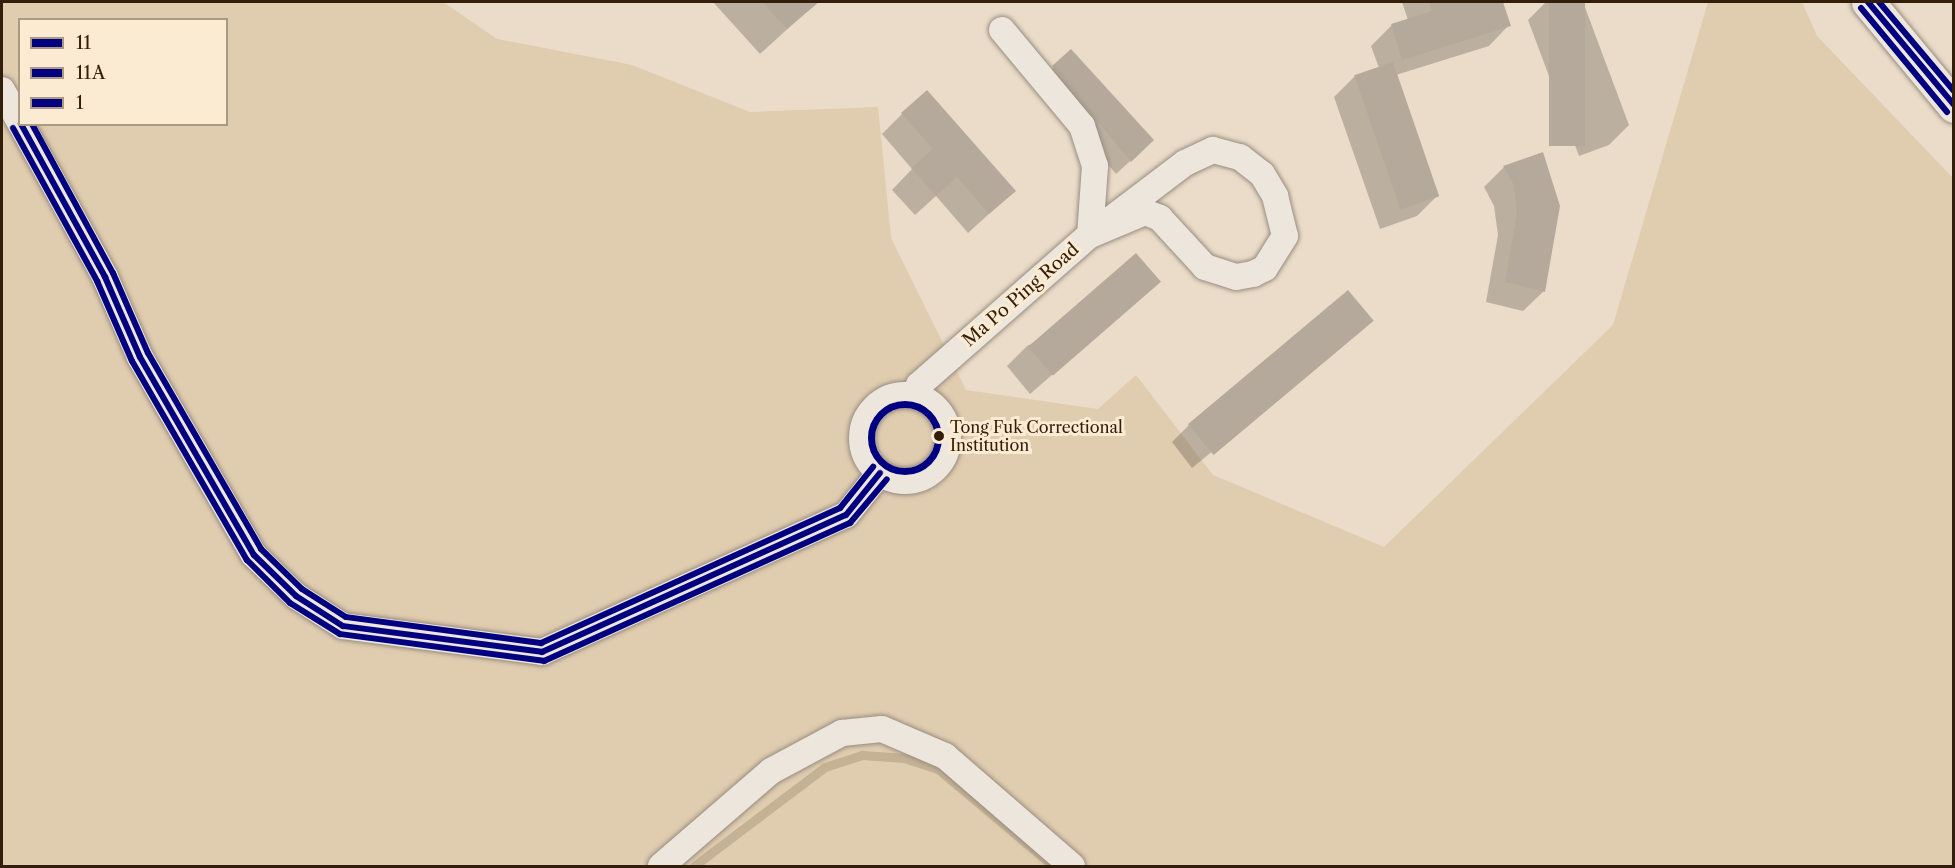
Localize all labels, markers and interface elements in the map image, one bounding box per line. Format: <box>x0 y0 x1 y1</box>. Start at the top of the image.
legend <box>18 18 228 126</box>
text: 11 <box>76 32 91 54</box>
text: 11A <box>76 62 105 84</box>
text: 1 <box>76 92 84 114</box>
street label: Ma Po Ping Road <box>958 239 1084 351</box>
place label: Tong Fuk Correctional Institution <box>950 417 1123 455</box>
marker: Tong Fuk Correctional Institution <box>933 430 945 442</box>

